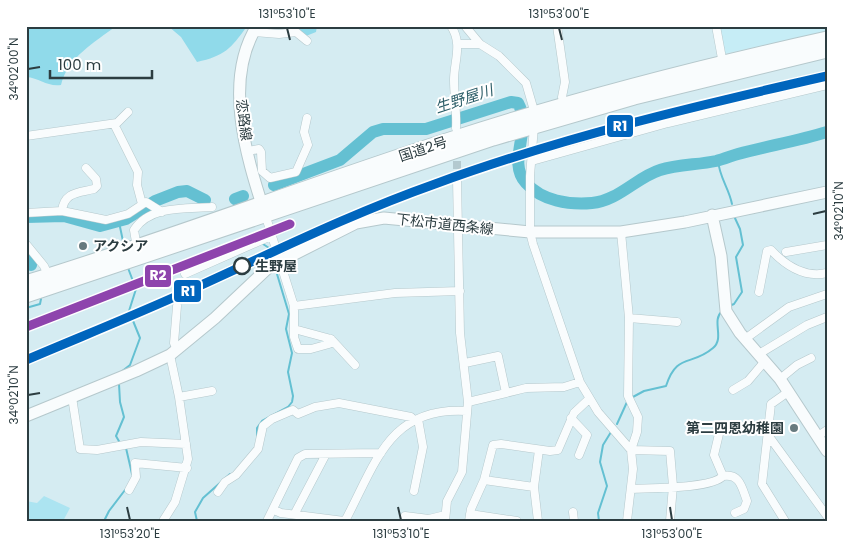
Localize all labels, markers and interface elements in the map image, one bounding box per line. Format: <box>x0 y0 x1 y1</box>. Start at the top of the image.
text: 131°53'10"E <box>258 5 316 22</box>
text: 131°53'00"E <box>529 5 589 22</box>
text: 34°02'00"N <box>5 38 22 100</box>
scale bar <box>50 48 152 80</box>
text: 100 m <box>58 54 101 75</box>
water label: 生野屋川 <box>432 79 498 118</box>
street label: 恋路線 <box>232 98 256 142</box>
line badge: R1 <box>606 114 634 138</box>
text: R1 <box>613 116 627 136</box>
street label: 国道2号 <box>396 132 450 166</box>
text: 34°02'10"N <box>830 181 847 241</box>
street label: 下松市道西条線 <box>395 209 495 239</box>
place label: アクシア <box>93 236 148 256</box>
marker: アクシア <box>77 240 89 252</box>
place label: 生野屋 <box>255 256 297 276</box>
marker: 生野屋 <box>233 257 251 275</box>
line badge: R2 <box>144 264 172 288</box>
text: R2 <box>149 265 167 285</box>
line badge: R1 <box>173 279 202 303</box>
text: R1 <box>181 281 195 301</box>
text: 34°02'10"N <box>5 365 22 425</box>
place label: 第二四恩幼稚園 <box>686 418 784 438</box>
marker: 第二四恩幼稚園 <box>788 422 800 434</box>
text: 131°53'20"E <box>100 525 160 542</box>
text: 131°53'10"E <box>372 525 430 542</box>
text: 131°53'00"E <box>642 525 702 542</box>

